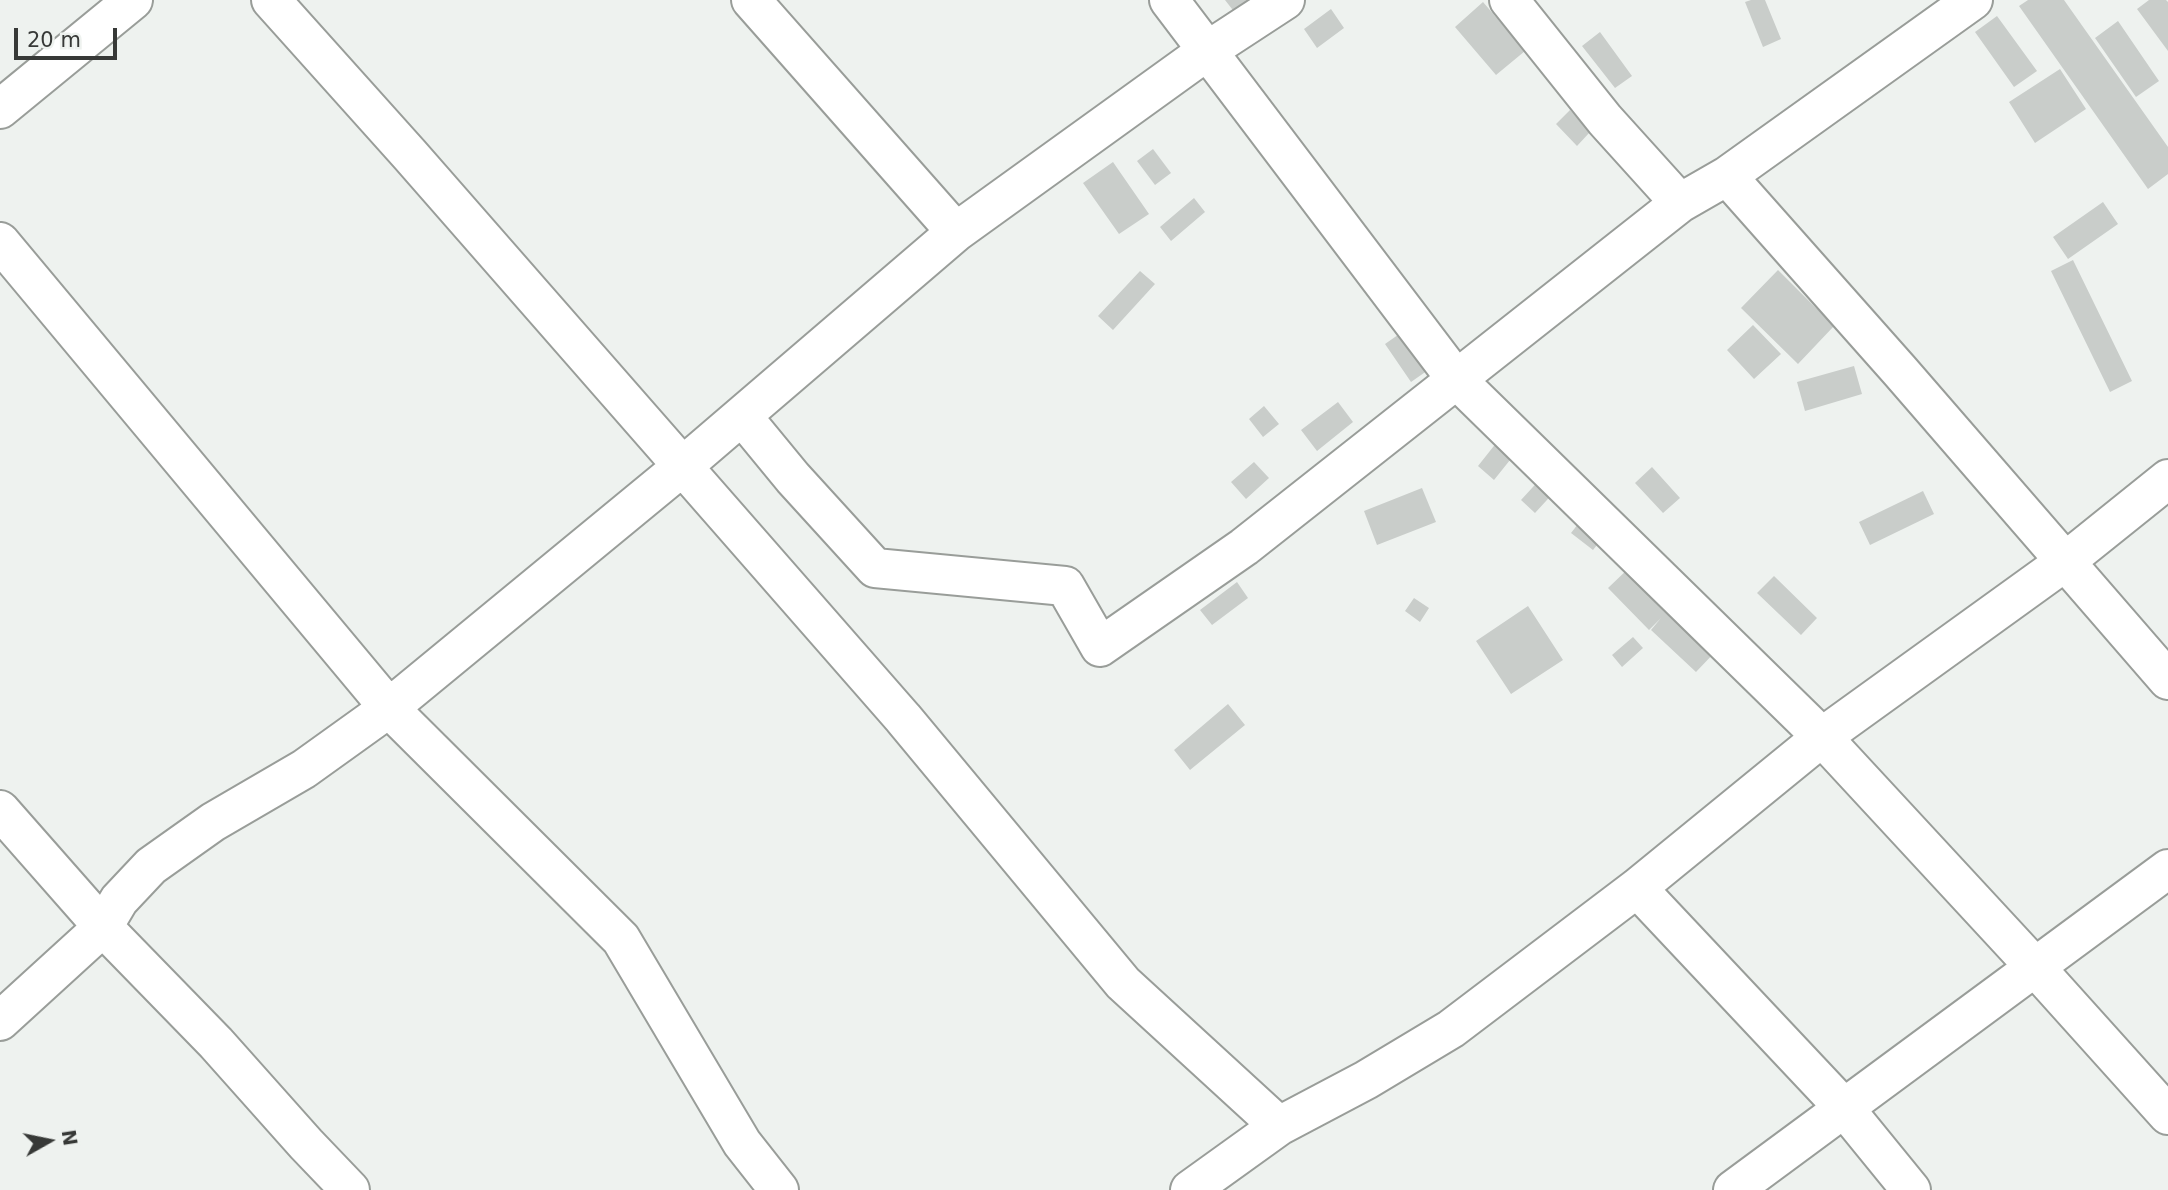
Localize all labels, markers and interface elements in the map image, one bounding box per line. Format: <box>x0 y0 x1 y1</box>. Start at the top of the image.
scale bar <box>18 14 121 58</box>
text: 20 m <box>27 28 81 52</box>
north arrow <box>14 1106 84 1176</box>
text: N <box>58 1128 82 1147</box>

